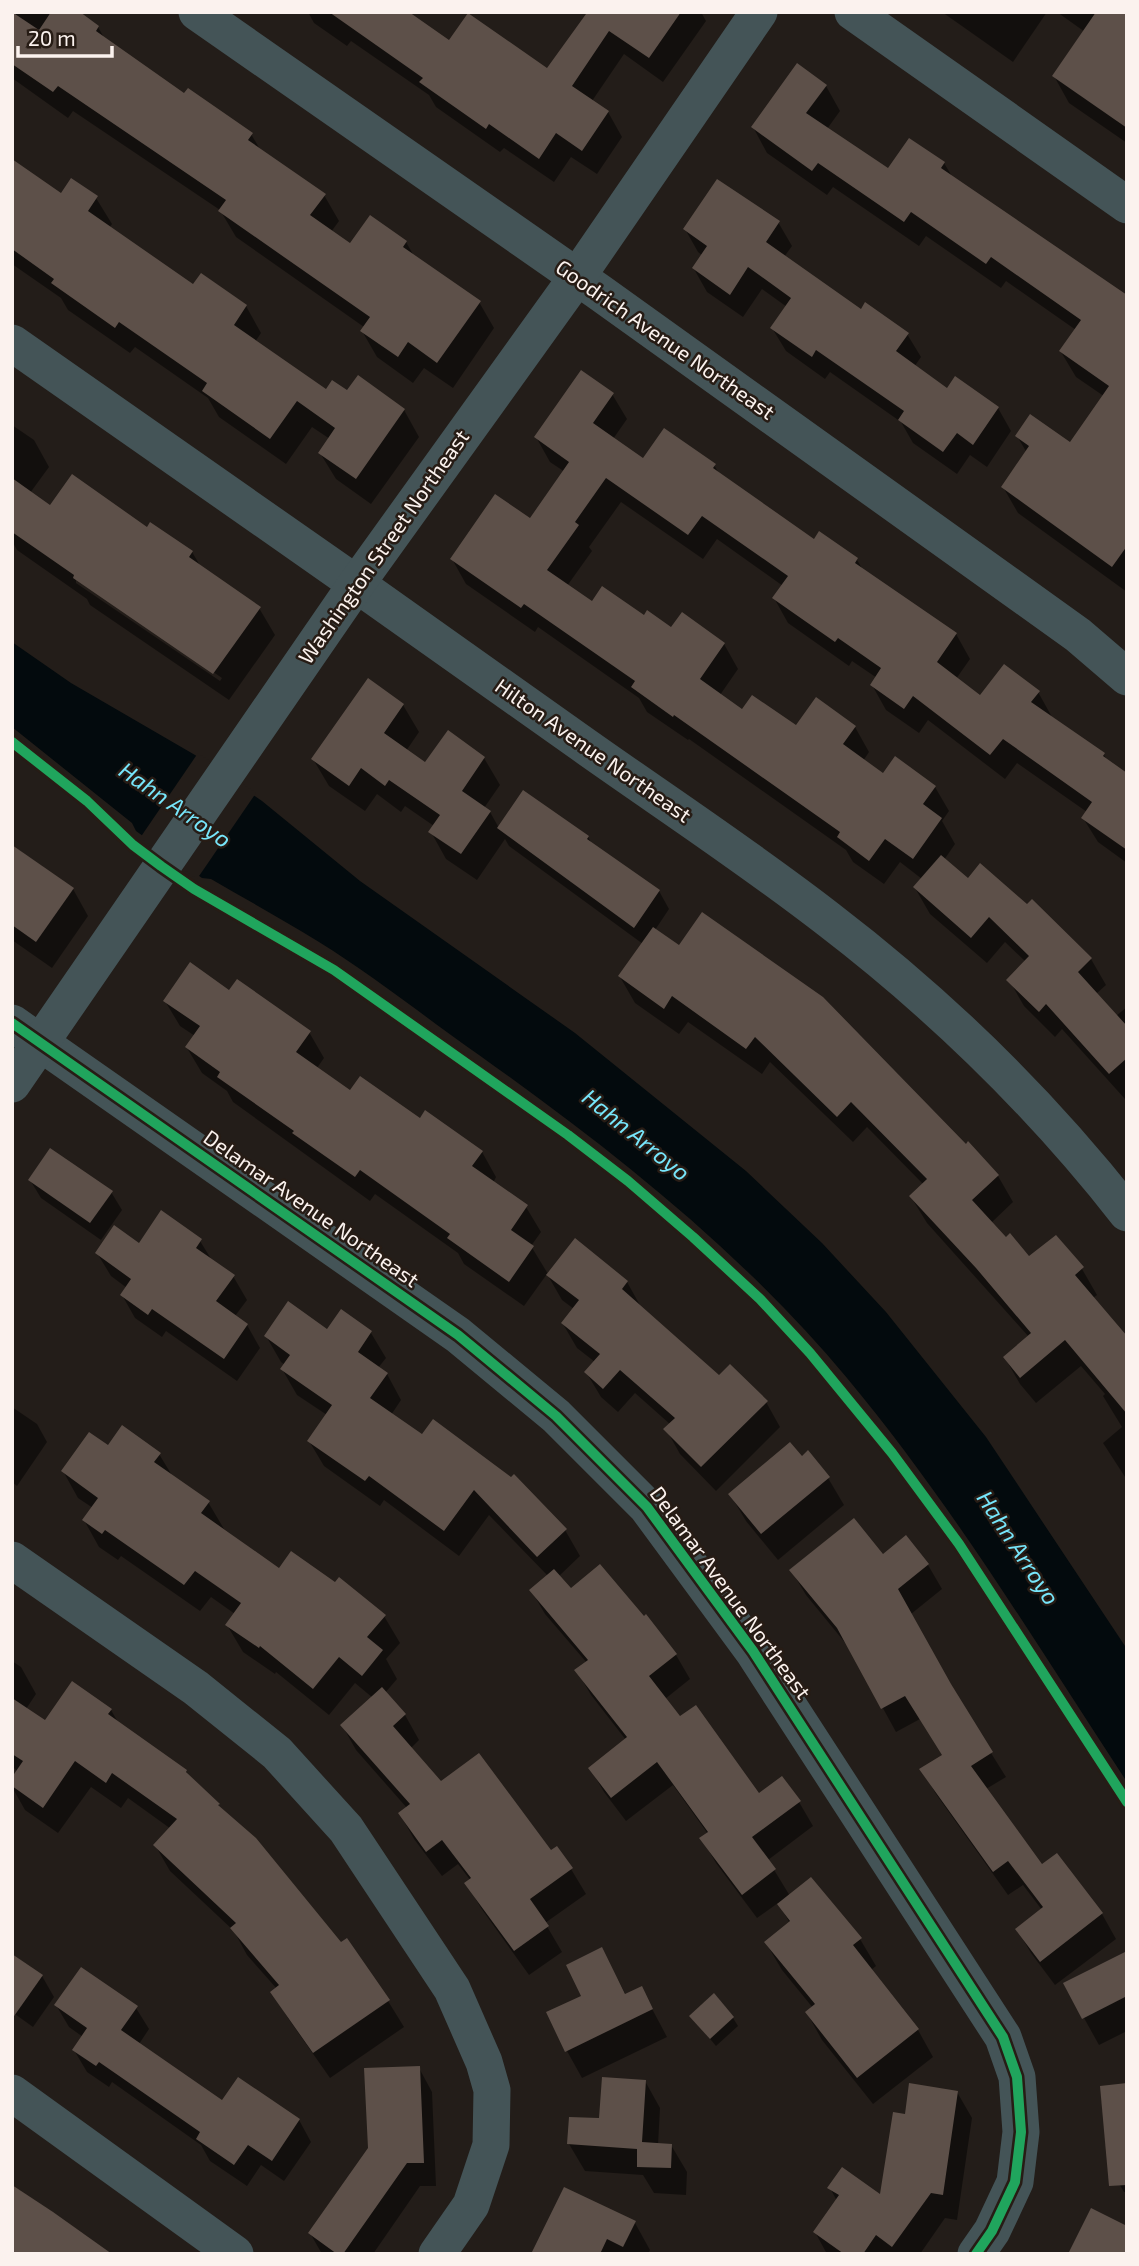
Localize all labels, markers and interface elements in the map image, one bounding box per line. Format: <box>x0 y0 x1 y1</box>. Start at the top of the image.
scale bar <box>18 14 112 58</box>
text: 20 m <box>28 25 76 50</box>
street label: Goodrich Avenue Northeast <box>552 254 780 424</box>
street label: Washington Street Northeast <box>292 424 473 668</box>
street label: Hilton Avenue Northeast <box>491 673 697 827</box>
water label: Hahn Arroyo <box>114 755 237 853</box>
water label: Hahn Arroyo <box>577 1082 696 1186</box>
street label: Delamar Avenue Northeast <box>199 1124 424 1292</box>
street label: Delamar Avenue Northeast <box>646 1481 817 1703</box>
water label: Hahn Arroyo <box>972 1485 1066 1610</box>

